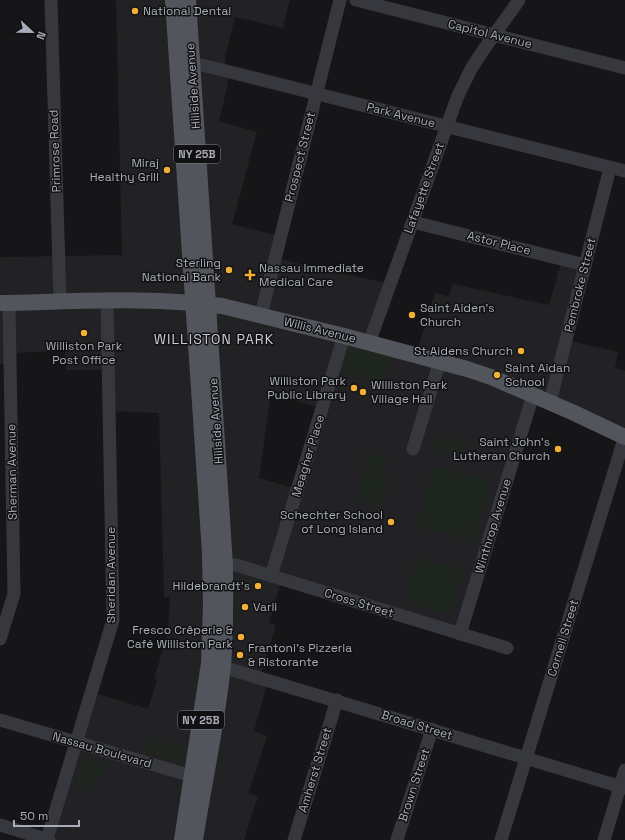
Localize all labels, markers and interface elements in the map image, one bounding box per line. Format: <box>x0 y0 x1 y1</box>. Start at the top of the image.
place label: National Dental <box>143 3 231 19</box>
marker: National Dental <box>130 6 140 16</box>
north arrow <box>12 12 52 52</box>
street label: Capitol Avenue <box>446 16 534 52</box>
text: N <box>33 30 49 42</box>
street label: Hillside Avenue <box>182 42 204 130</box>
street label: Park Avenue <box>365 99 437 131</box>
street label: Primrose Road <box>46 109 64 193</box>
street label: Prospect Street <box>281 110 319 204</box>
street label: Lafayette Street <box>400 140 448 236</box>
road number: NY 25B <box>174 145 220 163</box>
place label: Miraj Healthy Grill <box>90 155 159 185</box>
marker: Miraj Healthy Grill <box>162 165 172 175</box>
street label: Astor Place <box>465 227 533 259</box>
street label: Pembroke Street <box>561 236 599 334</box>
place label: Sterling National Bank <box>142 255 222 285</box>
place label: Nassau Immediate Medical Care <box>259 260 364 290</box>
marker: Sterling National Bank <box>224 265 234 275</box>
marker: Nassau Immediate Medical Care <box>244 269 256 281</box>
place label: Saint Aiden's Church <box>420 300 494 330</box>
marker: Saint Aiden's Church <box>407 310 417 320</box>
street label: Willis Avenue <box>282 313 358 347</box>
marker: Williston Park Post Office <box>79 328 89 338</box>
district label: WILLISTON PARK <box>154 330 274 348</box>
place label: Williston Park Post Office <box>46 338 123 368</box>
place label: St Aidens Church <box>414 343 513 359</box>
marker: St Aidens Church <box>516 346 526 356</box>
place label: Saint Aidan School <box>505 360 570 390</box>
marker: Saint Aidan School <box>492 370 502 380</box>
place label: Williston Park Public Library <box>267 373 347 403</box>
street label: Hillside Avenue <box>205 377 227 465</box>
place label: Williston Park Village Hall <box>371 377 448 407</box>
marker: Williston Park Public Library <box>349 383 359 393</box>
marker: Williston Park Village Hall <box>358 387 368 397</box>
street label: Meagher Place <box>288 413 328 499</box>
street label: Sherman Avenue <box>3 424 21 520</box>
place label: Saint John's Lutheran Church <box>453 434 550 464</box>
marker: Saint John's Lutheran Church <box>553 444 563 454</box>
street label: Winthrop Avenue <box>471 477 515 575</box>
place label: Schechter School of Long Island <box>280 507 383 537</box>
marker: Schechter School of Long Island <box>386 517 396 527</box>
street label: Sheridan Avenue <box>103 527 119 623</box>
place label: Hildebrandt's <box>173 578 250 594</box>
marker: Hildebrandt's <box>253 581 263 591</box>
street label: Cross Street <box>322 585 396 621</box>
street label: Cornell Street <box>544 598 582 678</box>
place label: Varli <box>253 599 277 615</box>
marker: Varli <box>240 602 250 612</box>
place label: Fresco Crêperie & Café Williston Park <box>127 622 234 652</box>
marker: Fresco Crêperie & Café Williston Park <box>236 632 246 642</box>
place label: Frantoni’s Pizzeria & Ristorante <box>248 640 352 670</box>
marker: Frantoni’s Pizzeria & Ristorante <box>235 650 245 660</box>
street label: Broad Street <box>379 707 455 743</box>
road number: NY 25B <box>178 711 224 729</box>
street label: Amherst Street <box>294 725 336 815</box>
street label: Nassau Boulevard <box>51 728 153 772</box>
street label: Brown Street <box>395 746 433 824</box>
scale bar <box>14 802 79 828</box>
text: 50 m <box>20 808 48 824</box>

